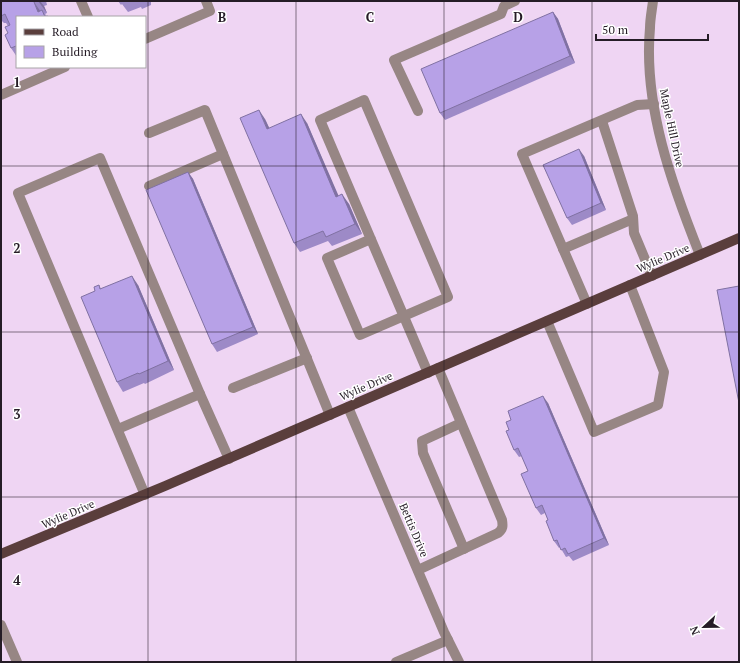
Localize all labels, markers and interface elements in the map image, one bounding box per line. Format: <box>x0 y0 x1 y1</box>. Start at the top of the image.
text: B <box>218 8 226 26</box>
text: C <box>366 8 374 26</box>
text: D <box>513 8 523 26</box>
legend <box>16 16 146 68</box>
scale bar <box>596 16 708 42</box>
text: 50 m <box>602 22 629 37</box>
text: Road <box>52 24 79 39</box>
text: Building <box>52 44 98 59</box>
text: 1 <box>13 73 21 91</box>
street label: Maple Hill Drive <box>657 88 687 169</box>
text: 2 <box>13 239 21 257</box>
street label: Wylie Drive <box>634 240 692 275</box>
street label: Wylie Drive <box>337 368 395 403</box>
text: 3 <box>13 405 21 423</box>
street label: Wylie Drive <box>39 496 97 531</box>
street label: Bettis Drive <box>396 501 432 560</box>
text: 4 <box>13 571 21 589</box>
north arrow <box>684 607 724 647</box>
text: N <box>686 624 703 637</box>

